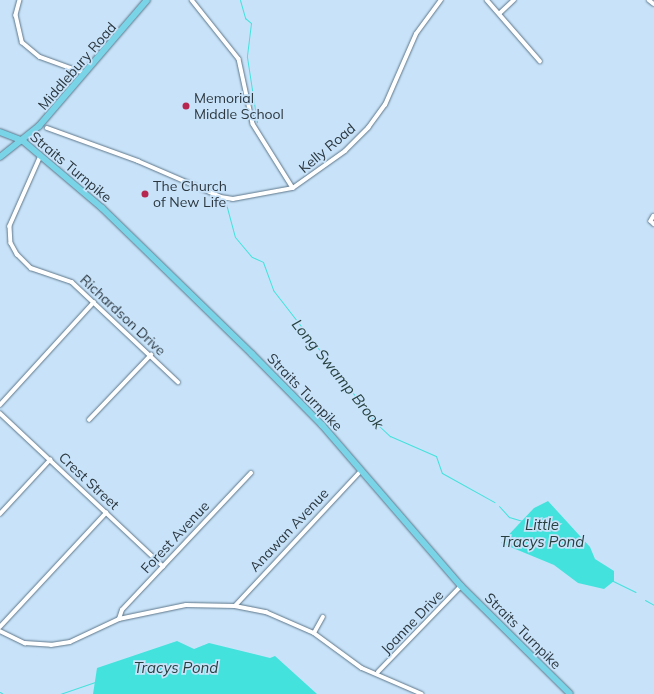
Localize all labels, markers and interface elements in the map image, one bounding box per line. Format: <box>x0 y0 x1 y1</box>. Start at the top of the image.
street label: Middlebury Road <box>34 19 120 113</box>
place label: Memorial Middle School <box>194 90 284 122</box>
marker: Memorial Middle School <box>181 101 191 111</box>
street label: Kelly Road <box>295 120 359 176</box>
street label: Straits Turnpike <box>27 128 115 206</box>
place label: The Church of New Life <box>153 178 227 210</box>
marker: The Church of New Life <box>140 189 150 199</box>
street label: Richardson Drive <box>77 271 169 359</box>
water label: Long Swamp Brook <box>288 315 388 433</box>
street label: Straits Turnpike <box>264 350 346 434</box>
street label: Crest Street <box>55 449 123 513</box>
street label: Anawan Avenue <box>246 485 332 575</box>
street label: Forest Avenue <box>137 497 213 577</box>
water label: Little Tracys Pond <box>500 515 584 550</box>
street label: Joanne Drive <box>377 586 447 658</box>
street label: Straits Turnpike <box>481 589 565 673</box>
water label: Tracys Pond <box>134 659 218 677</box>

